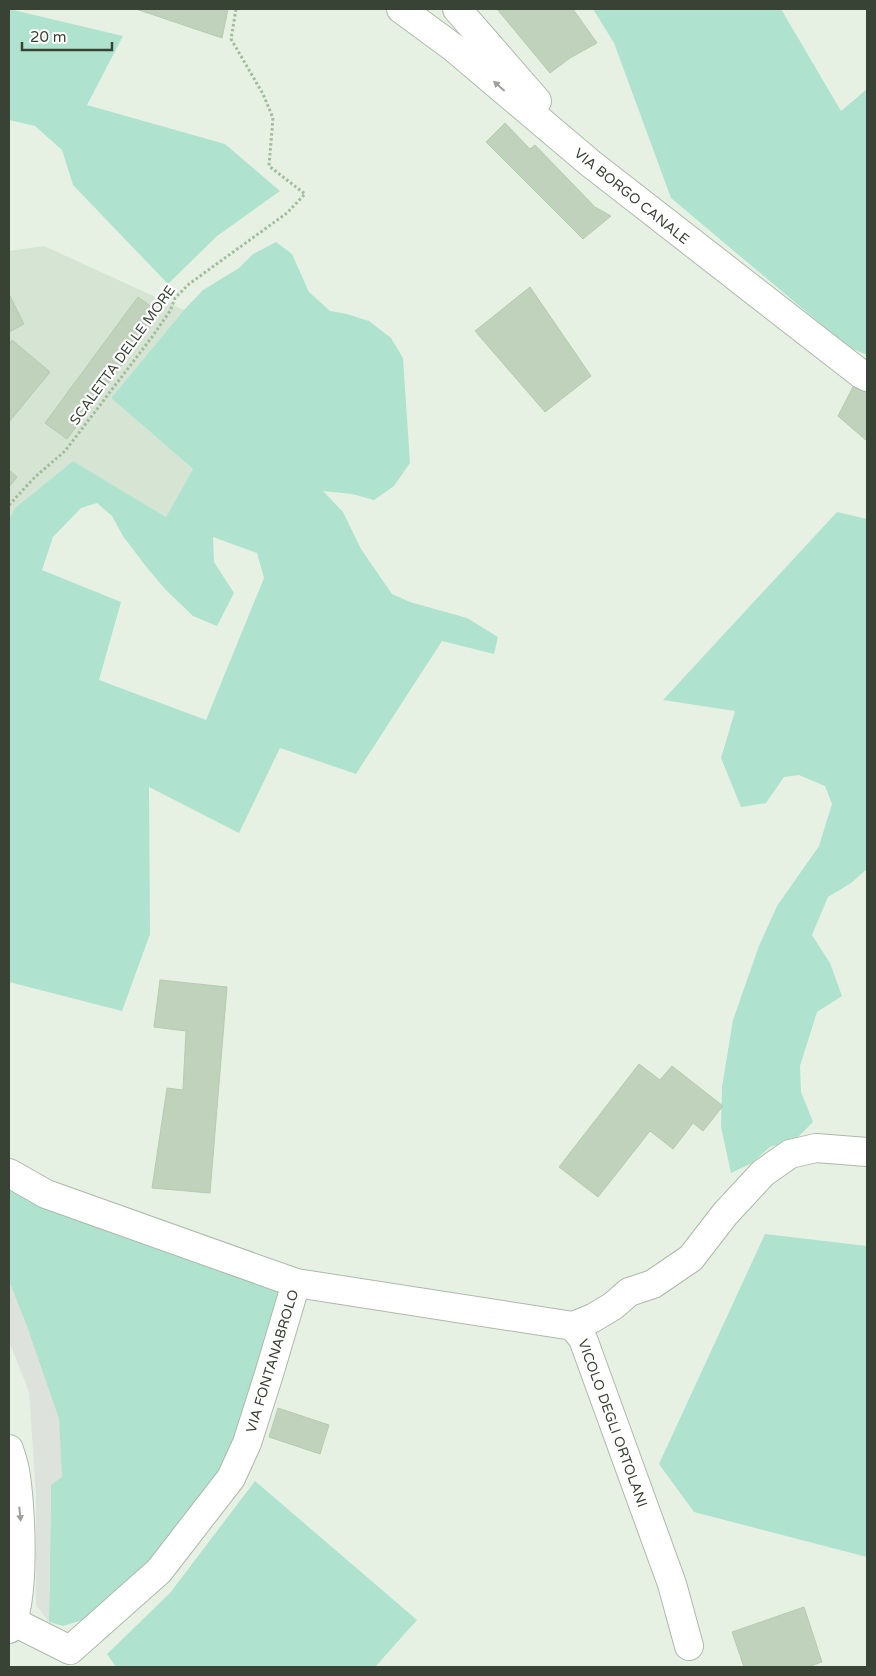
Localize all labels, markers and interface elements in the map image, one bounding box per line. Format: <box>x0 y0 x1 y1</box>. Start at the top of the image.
scale bar <box>22 20 112 52</box>
text: 20 m <box>30 28 67 46</box>
one-way arrow <box>494 80 506 92</box>
street label: VIA BORGO CANALE <box>571 145 693 248</box>
street label: SCALETTA DELLE MORE <box>66 282 179 428</box>
street label: VIA FONTANABROLO <box>243 1287 302 1435</box>
street label: VICOLO DEGLI ORTOLANI <box>574 1337 651 1510</box>
one-way arrow <box>16 1506 24 1522</box>

